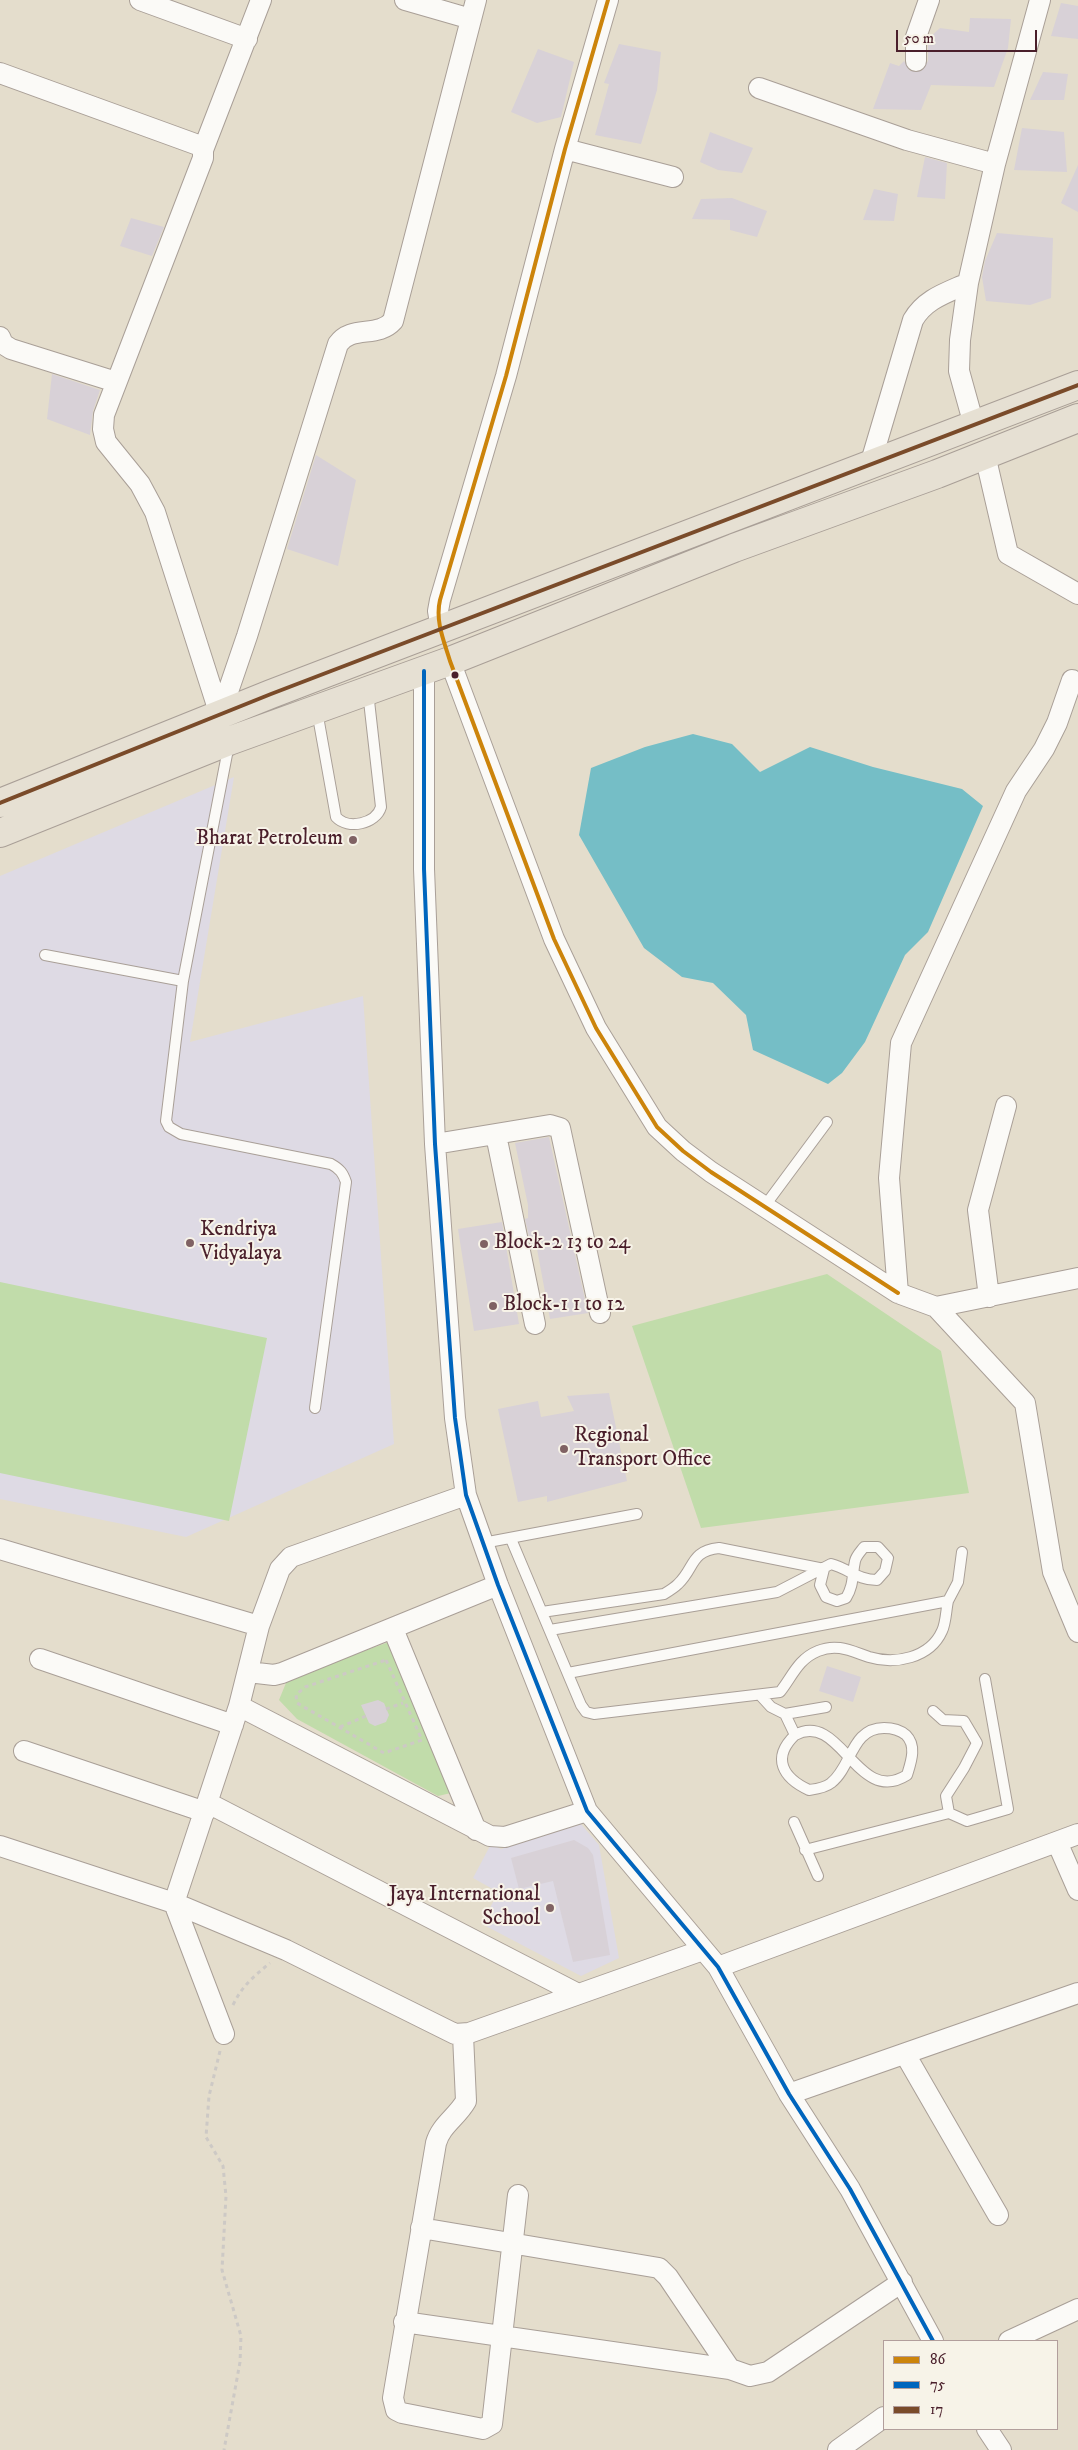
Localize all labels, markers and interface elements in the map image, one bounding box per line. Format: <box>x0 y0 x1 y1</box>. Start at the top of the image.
scale bar <box>898 20 1039 52</box>
text: 50 m <box>904 29 934 48</box>
unlabelled marker <box>450 670 460 680</box>
place label: Bharat Petroleum <box>196 827 343 853</box>
marker: Bharat Petroleum <box>347 834 359 846</box>
place label: Kendriya Vidyalaya <box>200 1218 282 1268</box>
place label: Block-2 13 to 24 <box>494 1231 630 1257</box>
marker: Kendriya Vidyalaya <box>184 1237 196 1249</box>
marker: Block-2 13 to 24 <box>478 1238 490 1250</box>
place label: Block-1 1 to 12 <box>503 1293 624 1319</box>
marker: Block-1 1 to 12 <box>487 1300 499 1312</box>
place label: Regional Transport Office <box>574 1424 711 1474</box>
marker: Regional Transport Office <box>558 1443 570 1455</box>
place label: Jaya International School <box>389 1883 540 1933</box>
marker: Jaya International School <box>544 1902 556 1914</box>
legend <box>883 2340 1058 2430</box>
text: 86 <box>930 2350 945 2369</box>
text: 75 <box>930 2375 945 2394</box>
text: 17 <box>930 2400 943 2419</box>

